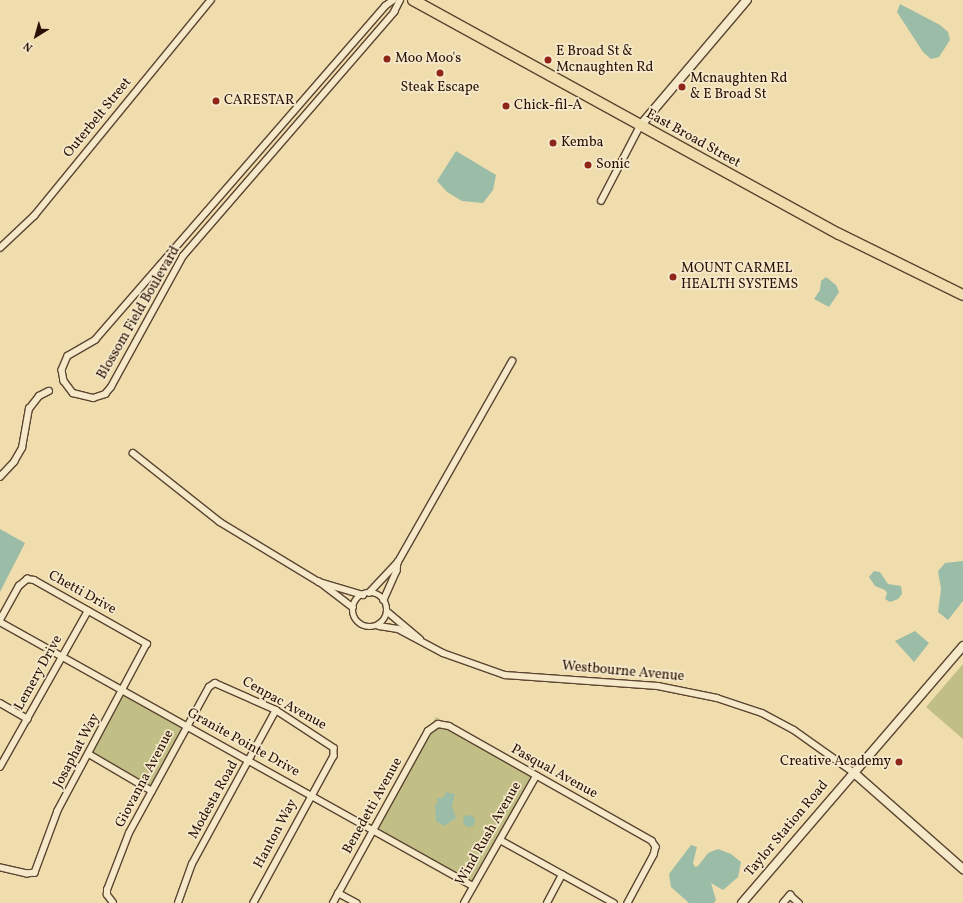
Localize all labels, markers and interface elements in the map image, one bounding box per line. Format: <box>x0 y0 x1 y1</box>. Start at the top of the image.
north arrow <box>16 16 56 56</box>
text: N <box>21 38 36 54</box>
place label: E Broad St & Mcnaughten Rd <box>556 44 653 76</box>
place label: Moo Moo's <box>395 51 461 67</box>
marker: Moo Moo's <box>382 54 392 64</box>
marker: E Broad St & Mcnaughten Rd <box>543 55 553 65</box>
marker: Steak Escape <box>435 68 445 78</box>
place label: Mcnaughten Rd & E Broad St <box>690 71 787 104</box>
street label: Outerbelt Street <box>61 75 135 161</box>
place label: Steak Escape <box>401 80 479 96</box>
marker: Mcnaughten Rd & E Broad St <box>677 82 687 92</box>
place label: CARESTAR <box>224 93 295 109</box>
marker: CARESTAR <box>211 96 221 106</box>
place label: Chick-fil-A <box>514 98 582 114</box>
marker: Chick-fil-A <box>501 101 511 111</box>
street label: East Broad Street <box>643 106 743 172</box>
place label: Kemba <box>561 135 604 151</box>
marker: Kemba <box>548 138 558 148</box>
place label: Sonic <box>596 157 630 173</box>
marker: Sonic <box>583 160 593 170</box>
street label: Blossom Field Boulevard <box>94 243 184 383</box>
place label: MOUNT CARMEL HEALTH SYSTEMS <box>681 261 798 294</box>
marker: MOUNT CARMEL HEALTH SYSTEMS <box>668 272 678 282</box>
street label: Chetti Drive <box>45 567 119 619</box>
street label: Lemery Drive <box>11 632 67 714</box>
street label: Westbourne Avenue <box>561 658 685 686</box>
street label: Cenpac Avenue <box>239 674 329 734</box>
street label: Granite Pointe Drive <box>184 705 302 781</box>
street label: Josaphat Way <box>50 710 104 792</box>
street label: Giovanna Avenue <box>112 727 178 831</box>
street label: Pasqual Avenue <box>508 741 600 803</box>
place label: Creative Academy <box>780 754 891 770</box>
street label: Benedetti Avenue <box>340 755 406 857</box>
marker: Creative Academy <box>894 757 904 767</box>
street label: Modesta Road <box>186 758 242 842</box>
street label: Taylor Station Road <box>742 777 832 881</box>
street label: Wind Rush Avenue <box>452 779 526 889</box>
street label: Hanton Way <box>251 796 301 872</box>

